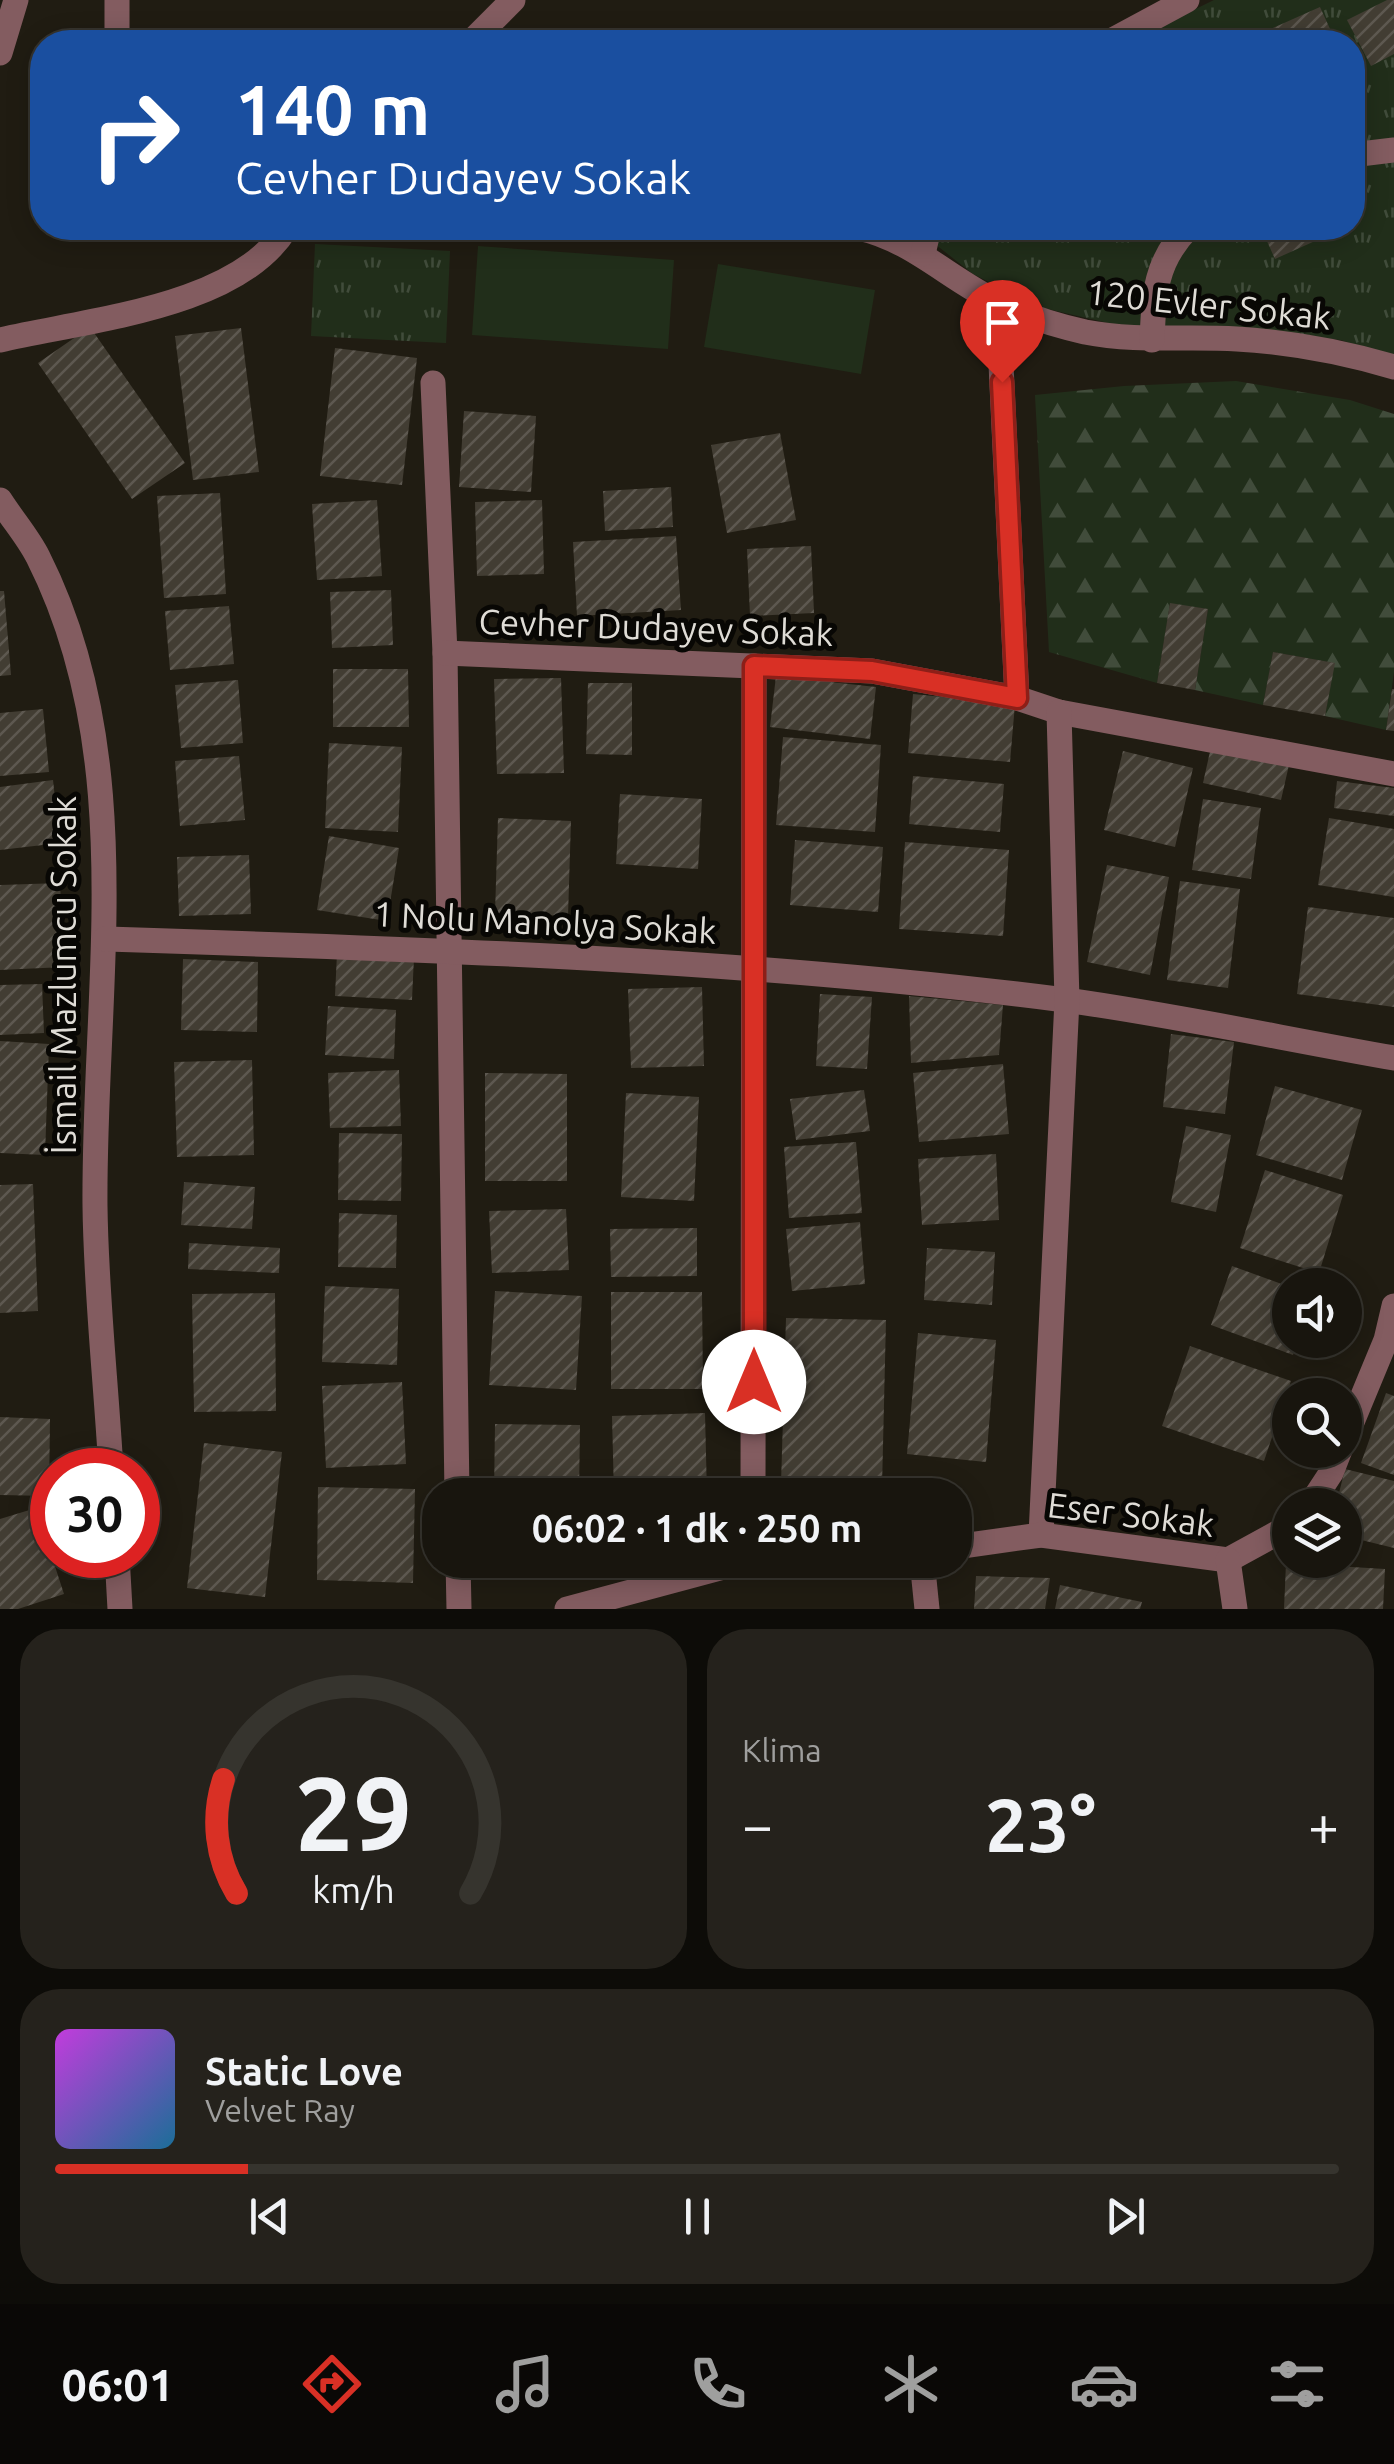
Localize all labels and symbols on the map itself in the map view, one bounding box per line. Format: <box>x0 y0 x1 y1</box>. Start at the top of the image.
street label: 120 Evler Sokak <box>1085 271 1333 337</box>
pin <box>960 280 1045 383</box>
street label: Cevher Dudayev Sokak <box>478 601 834 653</box>
street label: İsmail Mazlumcu Sokak <box>43 796 83 1154</box>
street label: 1 Nolu Manolya Sokak <box>373 893 718 951</box>
position arrow <box>702 1330 806 1434</box>
speed limit sign: 30 <box>30 1448 160 1578</box>
street label: Eser Sokak <box>1045 1484 1217 1544</box>

